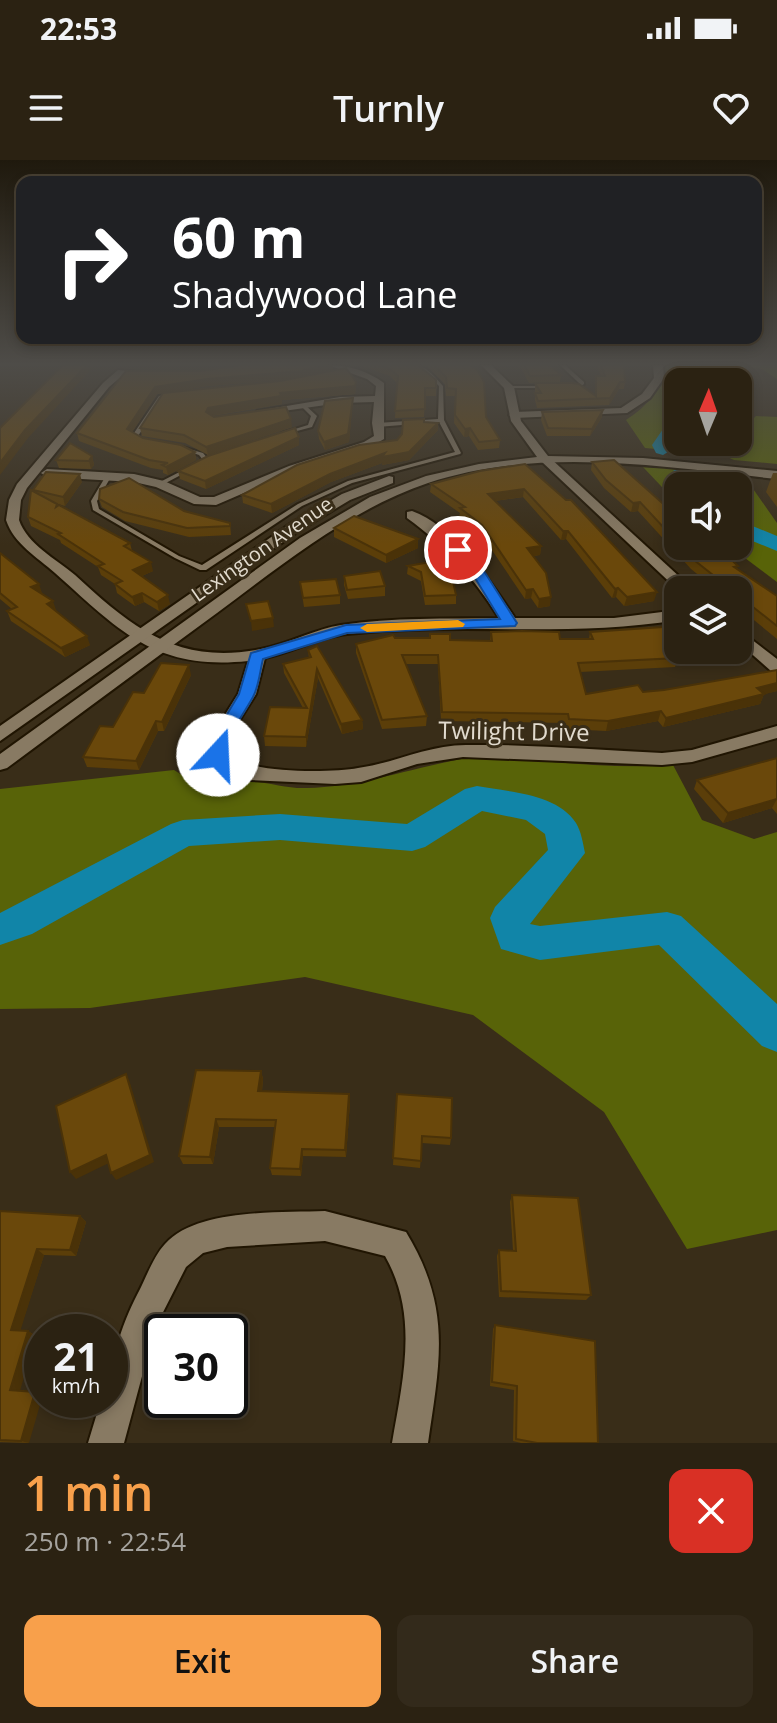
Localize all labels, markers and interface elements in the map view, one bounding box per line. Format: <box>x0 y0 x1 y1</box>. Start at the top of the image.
text: 22:53 <box>40 8 117 49</box>
text: Turnly <box>333 84 444 133</box>
icon: menu <box>24 86 68 130</box>
icon: heart <box>709 86 753 130</box>
text: 60 m <box>172 198 306 274</box>
icon: right <box>40 208 144 312</box>
text: Shadywood Lane <box>172 270 458 319</box>
north arrow <box>664 368 752 456</box>
map controls <box>664 368 752 664</box>
button: sound <box>664 472 752 560</box>
street label: Lexington Avenue <box>186 490 338 607</box>
pin <box>424 516 492 584</box>
icon: arrive <box>436 528 480 572</box>
button: layers <box>664 576 752 664</box>
position arrow <box>176 713 260 797</box>
street label: Twilight Drive <box>438 713 590 748</box>
speed limit sign: 30 <box>144 1314 248 1418</box>
text: 21 <box>53 1328 99 1383</box>
text: km/h <box>52 1372 100 1399</box>
text: 1 min <box>24 1460 154 1525</box>
button: close <box>669 1469 753 1553</box>
text: 250 m · 22:54 <box>24 1523 186 1559</box>
button: Exit <box>24 1615 381 1707</box>
button: Share <box>397 1615 753 1707</box>

